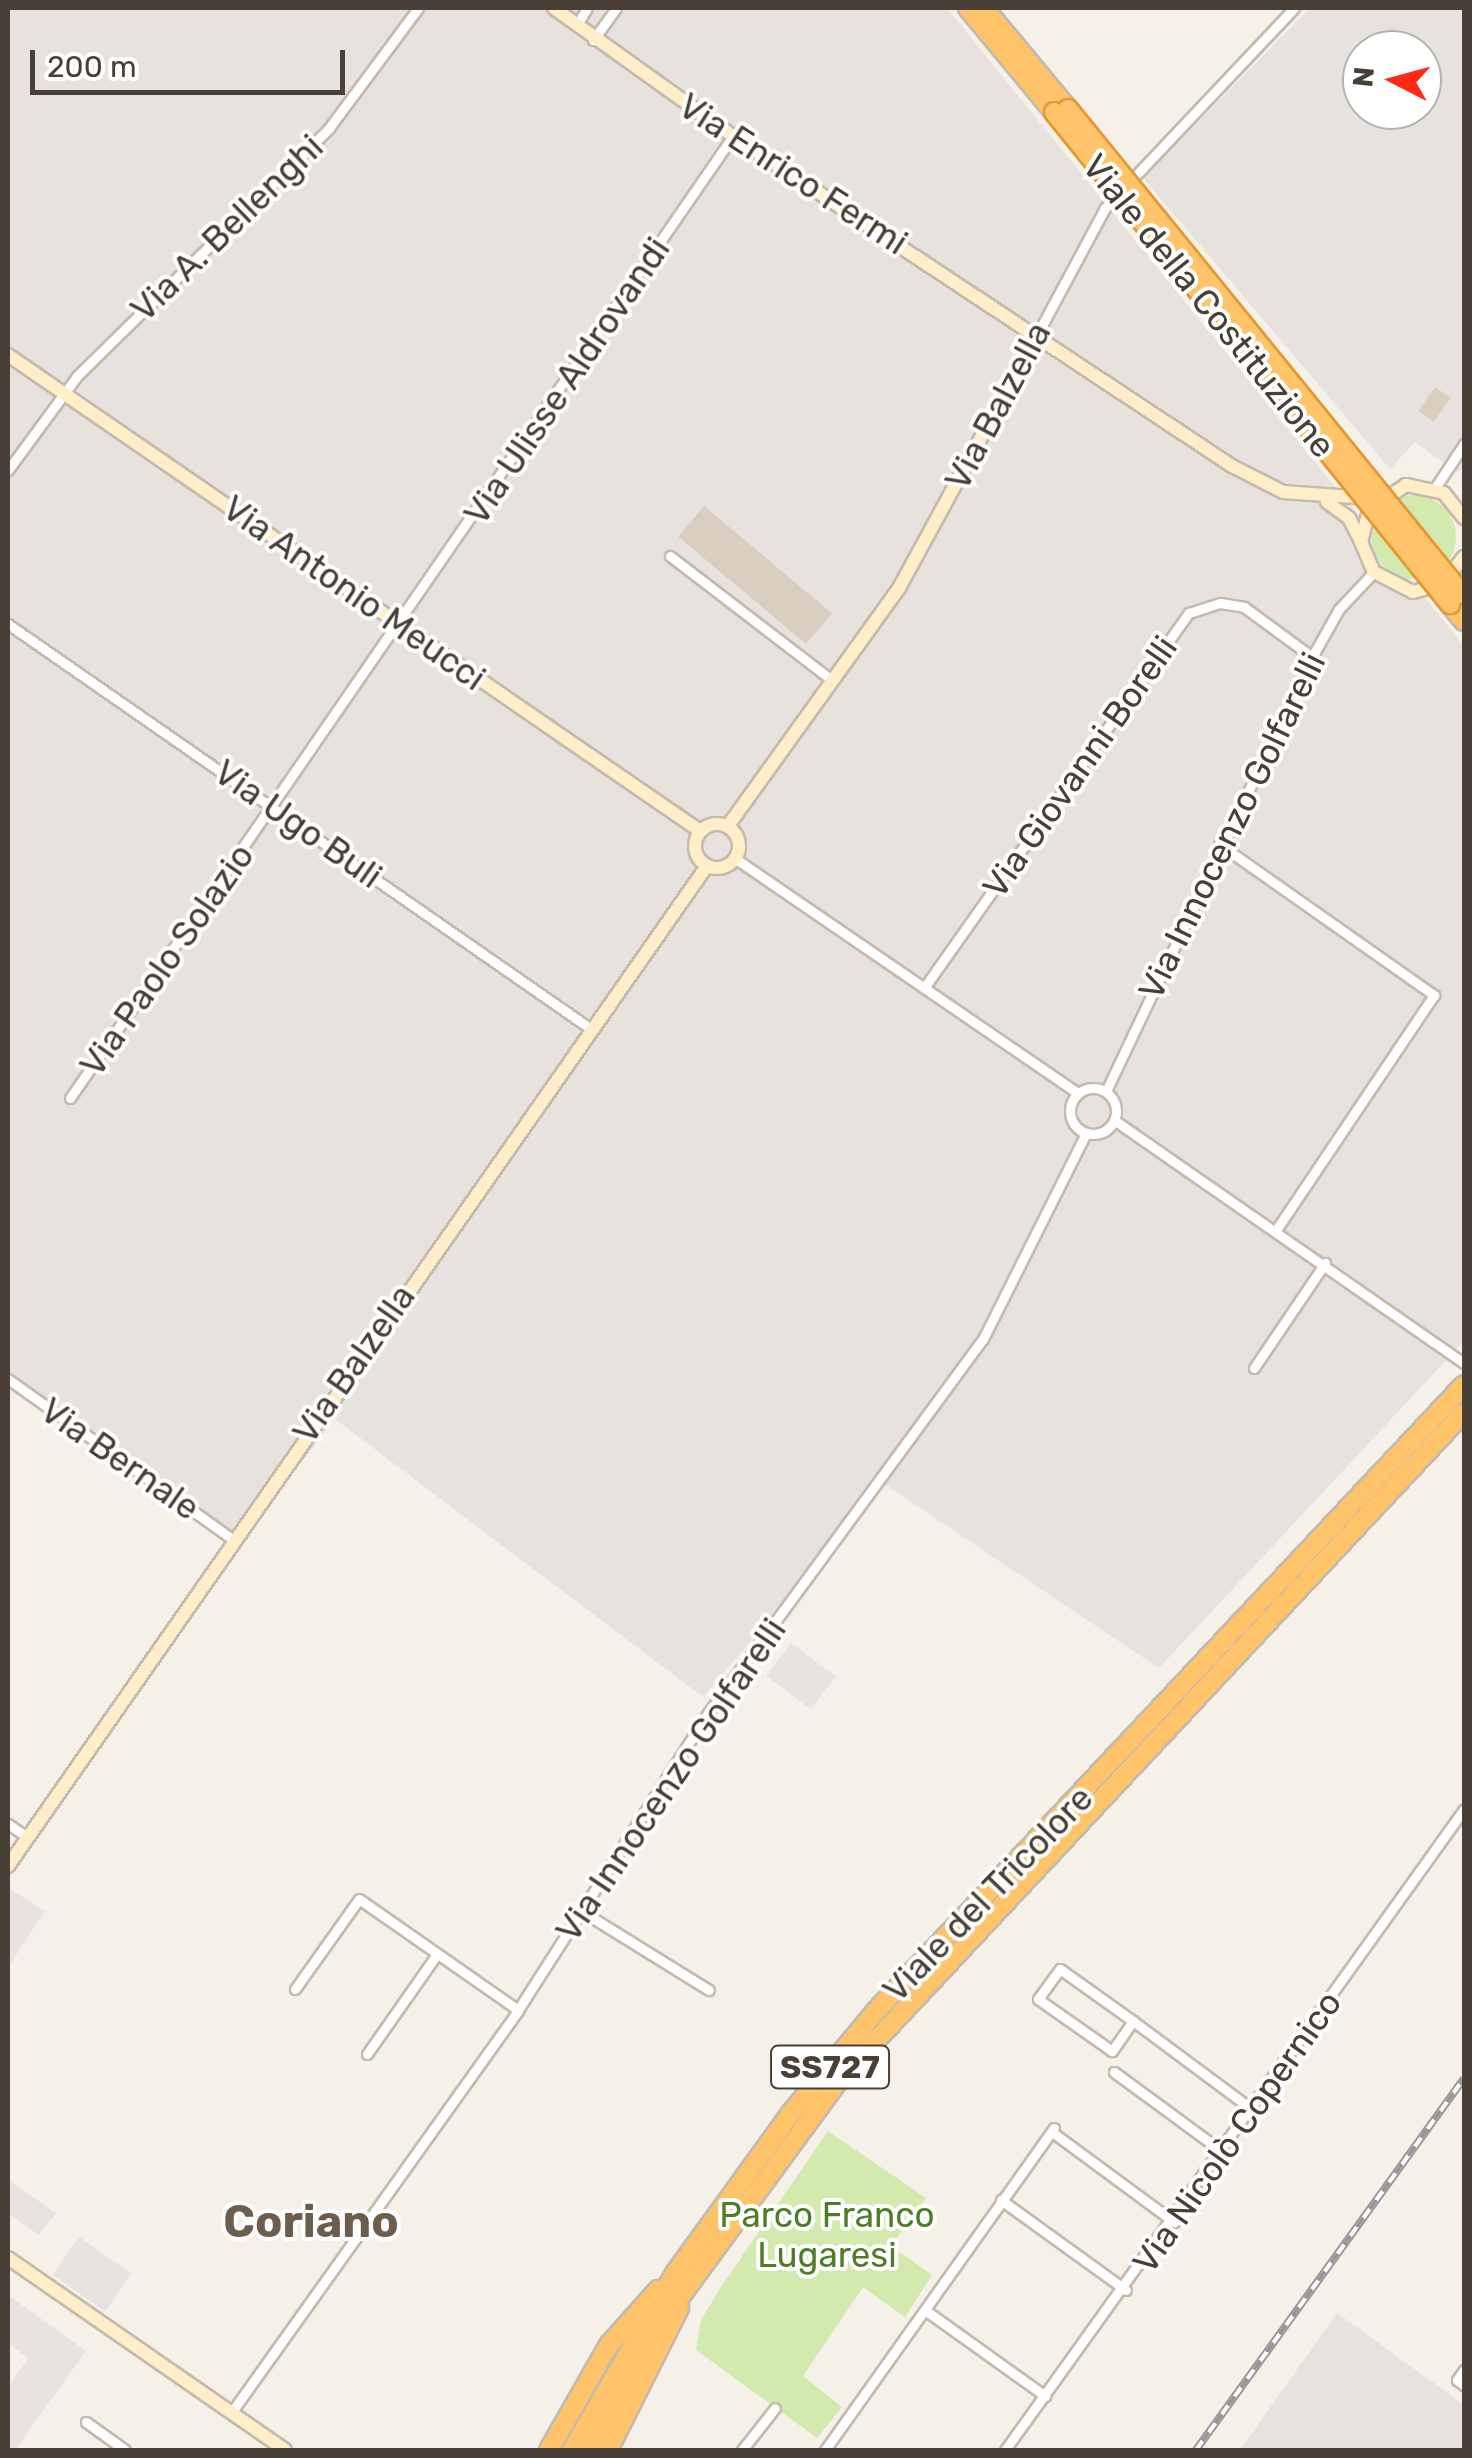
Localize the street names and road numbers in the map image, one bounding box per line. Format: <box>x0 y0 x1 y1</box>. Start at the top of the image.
street label: Via Enrico Fermi <box>671 85 915 263</box>
street label: Via A. Bellenghi <box>122 126 332 330</box>
street label: Viale della Costituzione <box>1074 146 1344 466</box>
street label: Via Ulisse Aldrovandi <box>455 229 679 533</box>
street label: Via Balzella <box>936 315 1060 497</box>
street label: Via Antonio Meucci <box>214 487 494 699</box>
street label: Via Giovanni Borelli <box>974 628 1186 906</box>
street label: Via Innocenzo Golfarelli <box>1130 646 1334 1006</box>
street label: Via Ugo Buli <box>206 751 390 897</box>
street label: Via Paolo Solazio <box>71 836 263 1084</box>
street label: Via Balzella <box>284 1277 424 1451</box>
street label: Via Bernale <box>33 1389 207 1529</box>
street label: Via Innocenzo Golfarelli <box>547 1610 795 1950</box>
street label: Viale del Tricolore <box>874 1777 1102 2011</box>
street label: Via Nicolò Copernico <box>1124 1983 1350 2281</box>
road number: SS727 <box>770 2040 890 2094</box>

